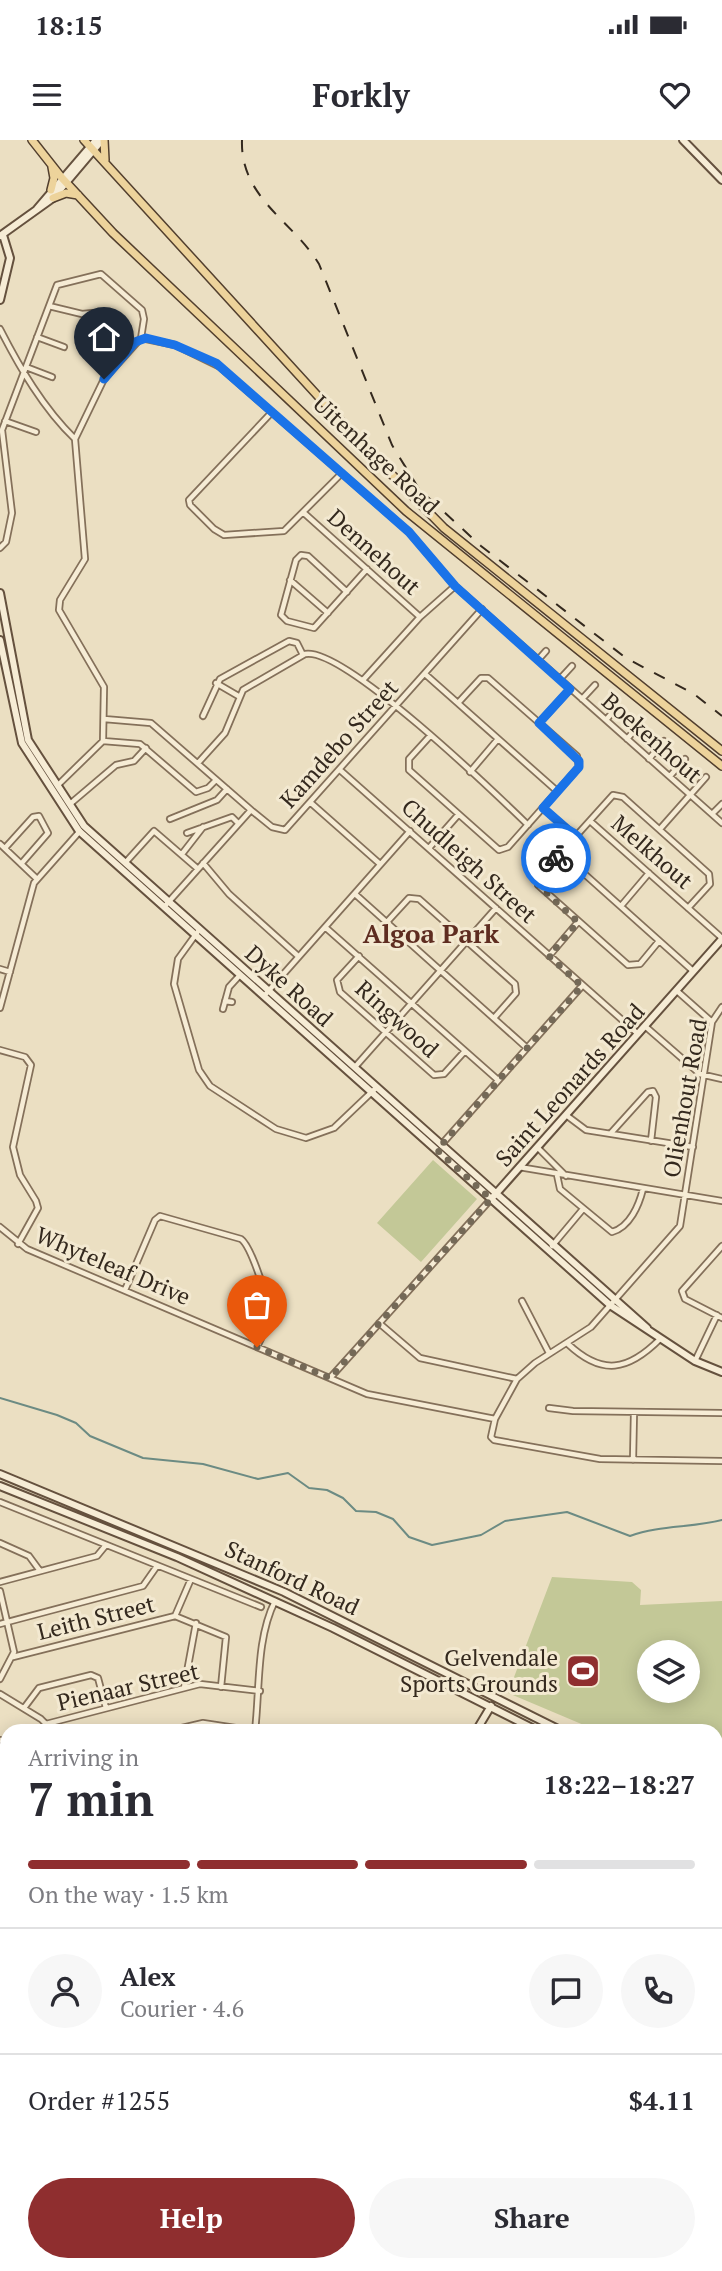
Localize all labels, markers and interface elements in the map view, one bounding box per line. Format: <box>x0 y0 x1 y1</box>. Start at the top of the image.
text: 18:15 <box>35 8 103 42</box>
text: Forkly <box>312 74 410 116</box>
icon: menu <box>28 76 66 114</box>
icon: heart <box>656 76 694 114</box>
pin <box>74 307 134 379</box>
icon: home <box>85 318 123 356</box>
street label: Uitenhage Road <box>307 388 446 521</box>
street label: Dennehout <box>321 502 428 602</box>
street label: Kamdebo Street <box>273 672 405 815</box>
street label: Boekenhout <box>596 686 709 790</box>
street label: Chudleigh Street <box>395 791 544 930</box>
street label: Melkhout <box>605 808 700 896</box>
courier <box>521 823 591 893</box>
icon: bike <box>537 839 575 877</box>
district label: Algoa Park <box>363 916 500 950</box>
street label: Dyke Road <box>239 938 340 1033</box>
street label: Ringwood <box>349 973 446 1064</box>
street label: Saint Leonards Road <box>488 996 651 1173</box>
street label: Olienhout Road <box>655 1016 714 1180</box>
street label: Whyteleaf Drive <box>31 1219 195 1312</box>
pin <box>227 1275 287 1347</box>
icon: bag <box>238 1286 276 1324</box>
street label: Stanford Road <box>220 1533 365 1622</box>
street label: Leith Street <box>34 1588 158 1647</box>
map controls <box>637 1640 700 1703</box>
button: layers <box>637 1640 700 1703</box>
place label: Gelvendale Sports Grounds <box>400 1642 558 1699</box>
sports icon: Gelvendale Sports Grounds <box>564 1652 602 1690</box>
street label: Pienaar Street <box>54 1655 202 1718</box>
text: Arriving in <box>28 1742 139 1773</box>
text: 18:22–18:27 <box>543 1767 695 1801</box>
text: 7 min <box>28 1768 154 1829</box>
text: On the way · 1.5 km <box>28 1879 228 1910</box>
button: person <box>28 1954 102 2028</box>
button: chat <box>529 1954 603 2028</box>
button: phone <box>621 1954 695 2028</box>
text: Alex <box>120 1959 176 1993</box>
text: Courier · 4.6 <box>120 1993 244 2024</box>
text: Order #1255 <box>28 2083 170 2117</box>
text: $4.11 <box>629 2083 695 2117</box>
button: Help <box>28 2178 355 2258</box>
button: Share <box>369 2178 695 2258</box>

